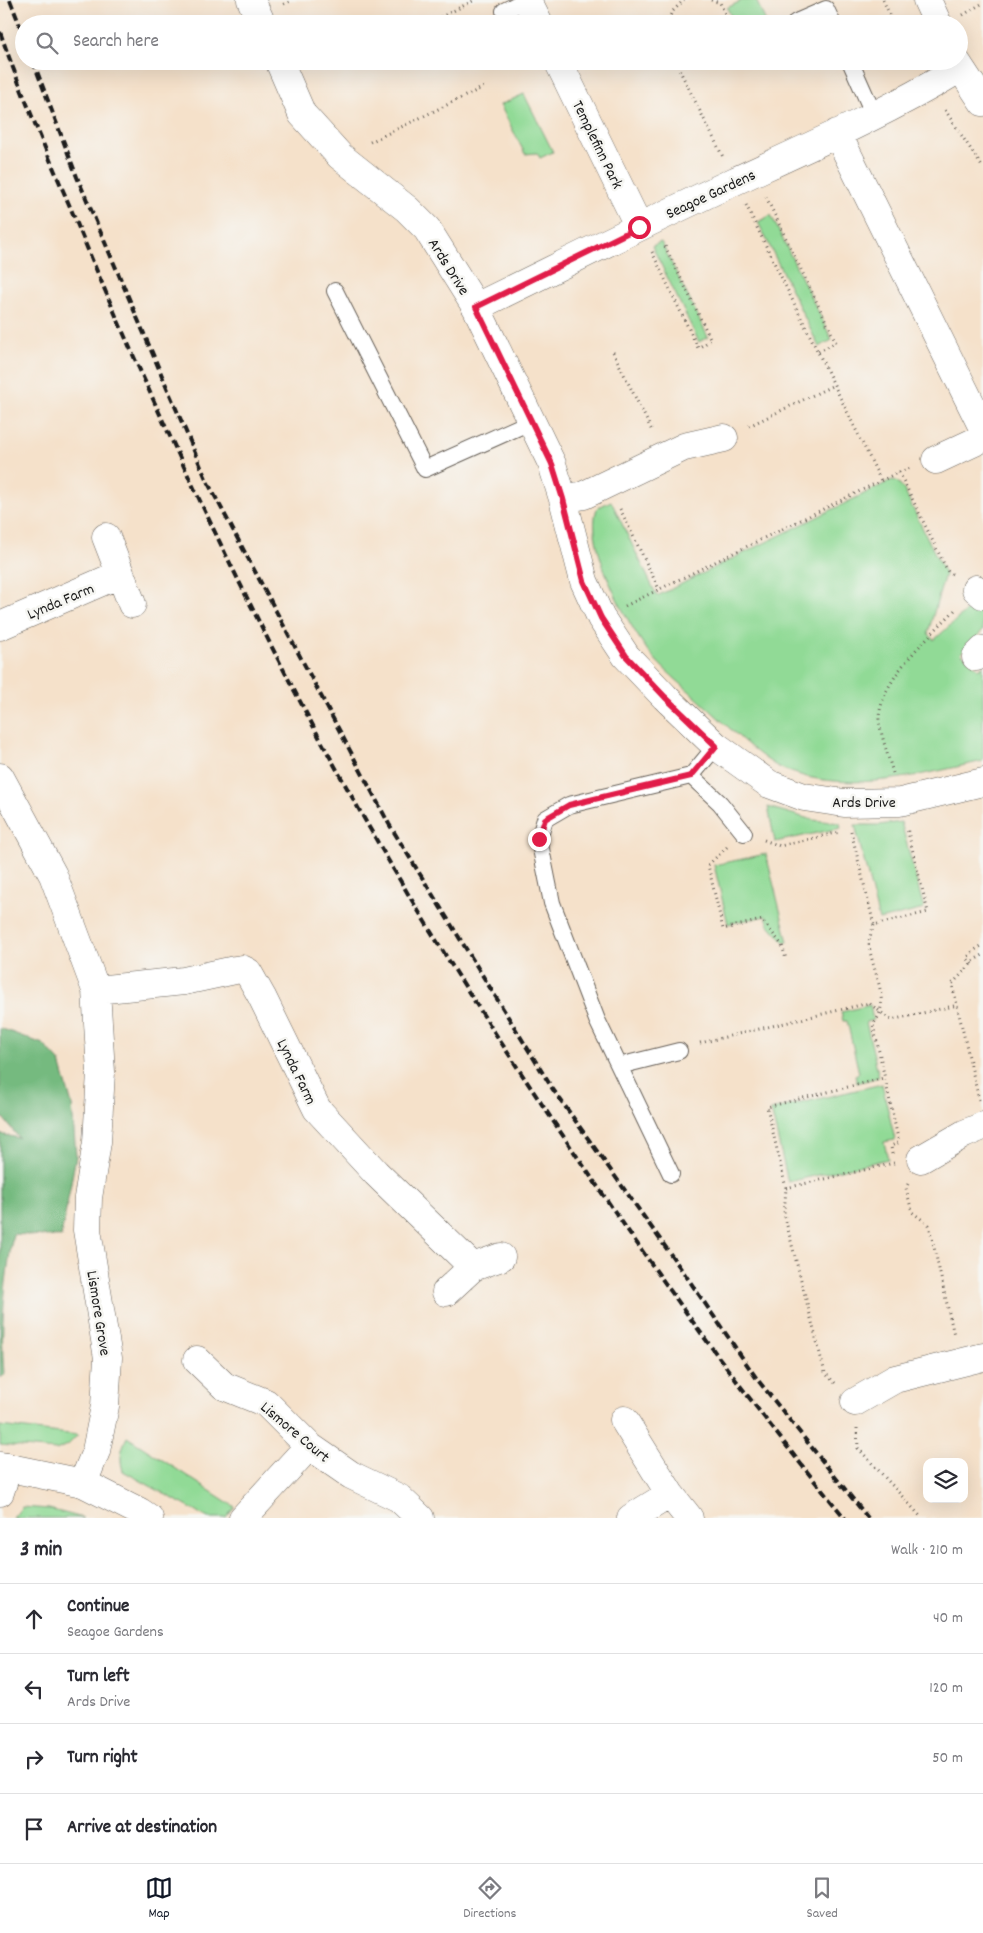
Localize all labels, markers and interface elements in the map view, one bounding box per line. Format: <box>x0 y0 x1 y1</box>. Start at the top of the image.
search box <box>15 15 968 70</box>
icon: search <box>33 29 61 57</box>
text: Search here <box>73 29 159 56</box>
street label: Templefinn Park <box>565 97 628 193</box>
street label: Seagoe Gardens <box>662 164 760 226</box>
route start <box>628 216 651 239</box>
street label: Ards Drive <box>421 234 474 300</box>
street label: Lynda Farm <box>24 578 98 627</box>
street label: Ards Drive <box>832 792 896 815</box>
route end <box>528 828 551 851</box>
street label: Lynda Farm <box>270 1035 322 1109</box>
street label: Lismore Grove <box>79 1269 116 1358</box>
street label: Lismore Court <box>255 1397 334 1469</box>
map controls <box>923 1458 968 1503</box>
button: layers <box>923 1458 968 1503</box>
text: 3 min <box>20 1536 62 1566</box>
text: Walk · 210 m <box>891 1539 963 1562</box>
text: Continue <box>67 1594 129 1621</box>
icon: ahead <box>20 1605 48 1633</box>
text: 40 m <box>933 1607 963 1630</box>
text: Seagoe Gardens <box>67 1621 164 1644</box>
text: Turn left <box>67 1664 130 1691</box>
icon: left <box>20 1675 48 1703</box>
text: 120 m <box>929 1677 963 1700</box>
text: Ards Drive <box>67 1691 130 1714</box>
icon: right <box>20 1745 48 1773</box>
text: Turn right <box>67 1745 138 1772</box>
text: 50 m <box>932 1747 963 1770</box>
icon: arrive <box>20 1815 48 1843</box>
text: Arrive at destination <box>67 1815 217 1842</box>
tab: Map <box>145 1874 173 1924</box>
tab: Directions <box>463 1874 516 1924</box>
tab: Saved <box>807 1874 838 1924</box>

